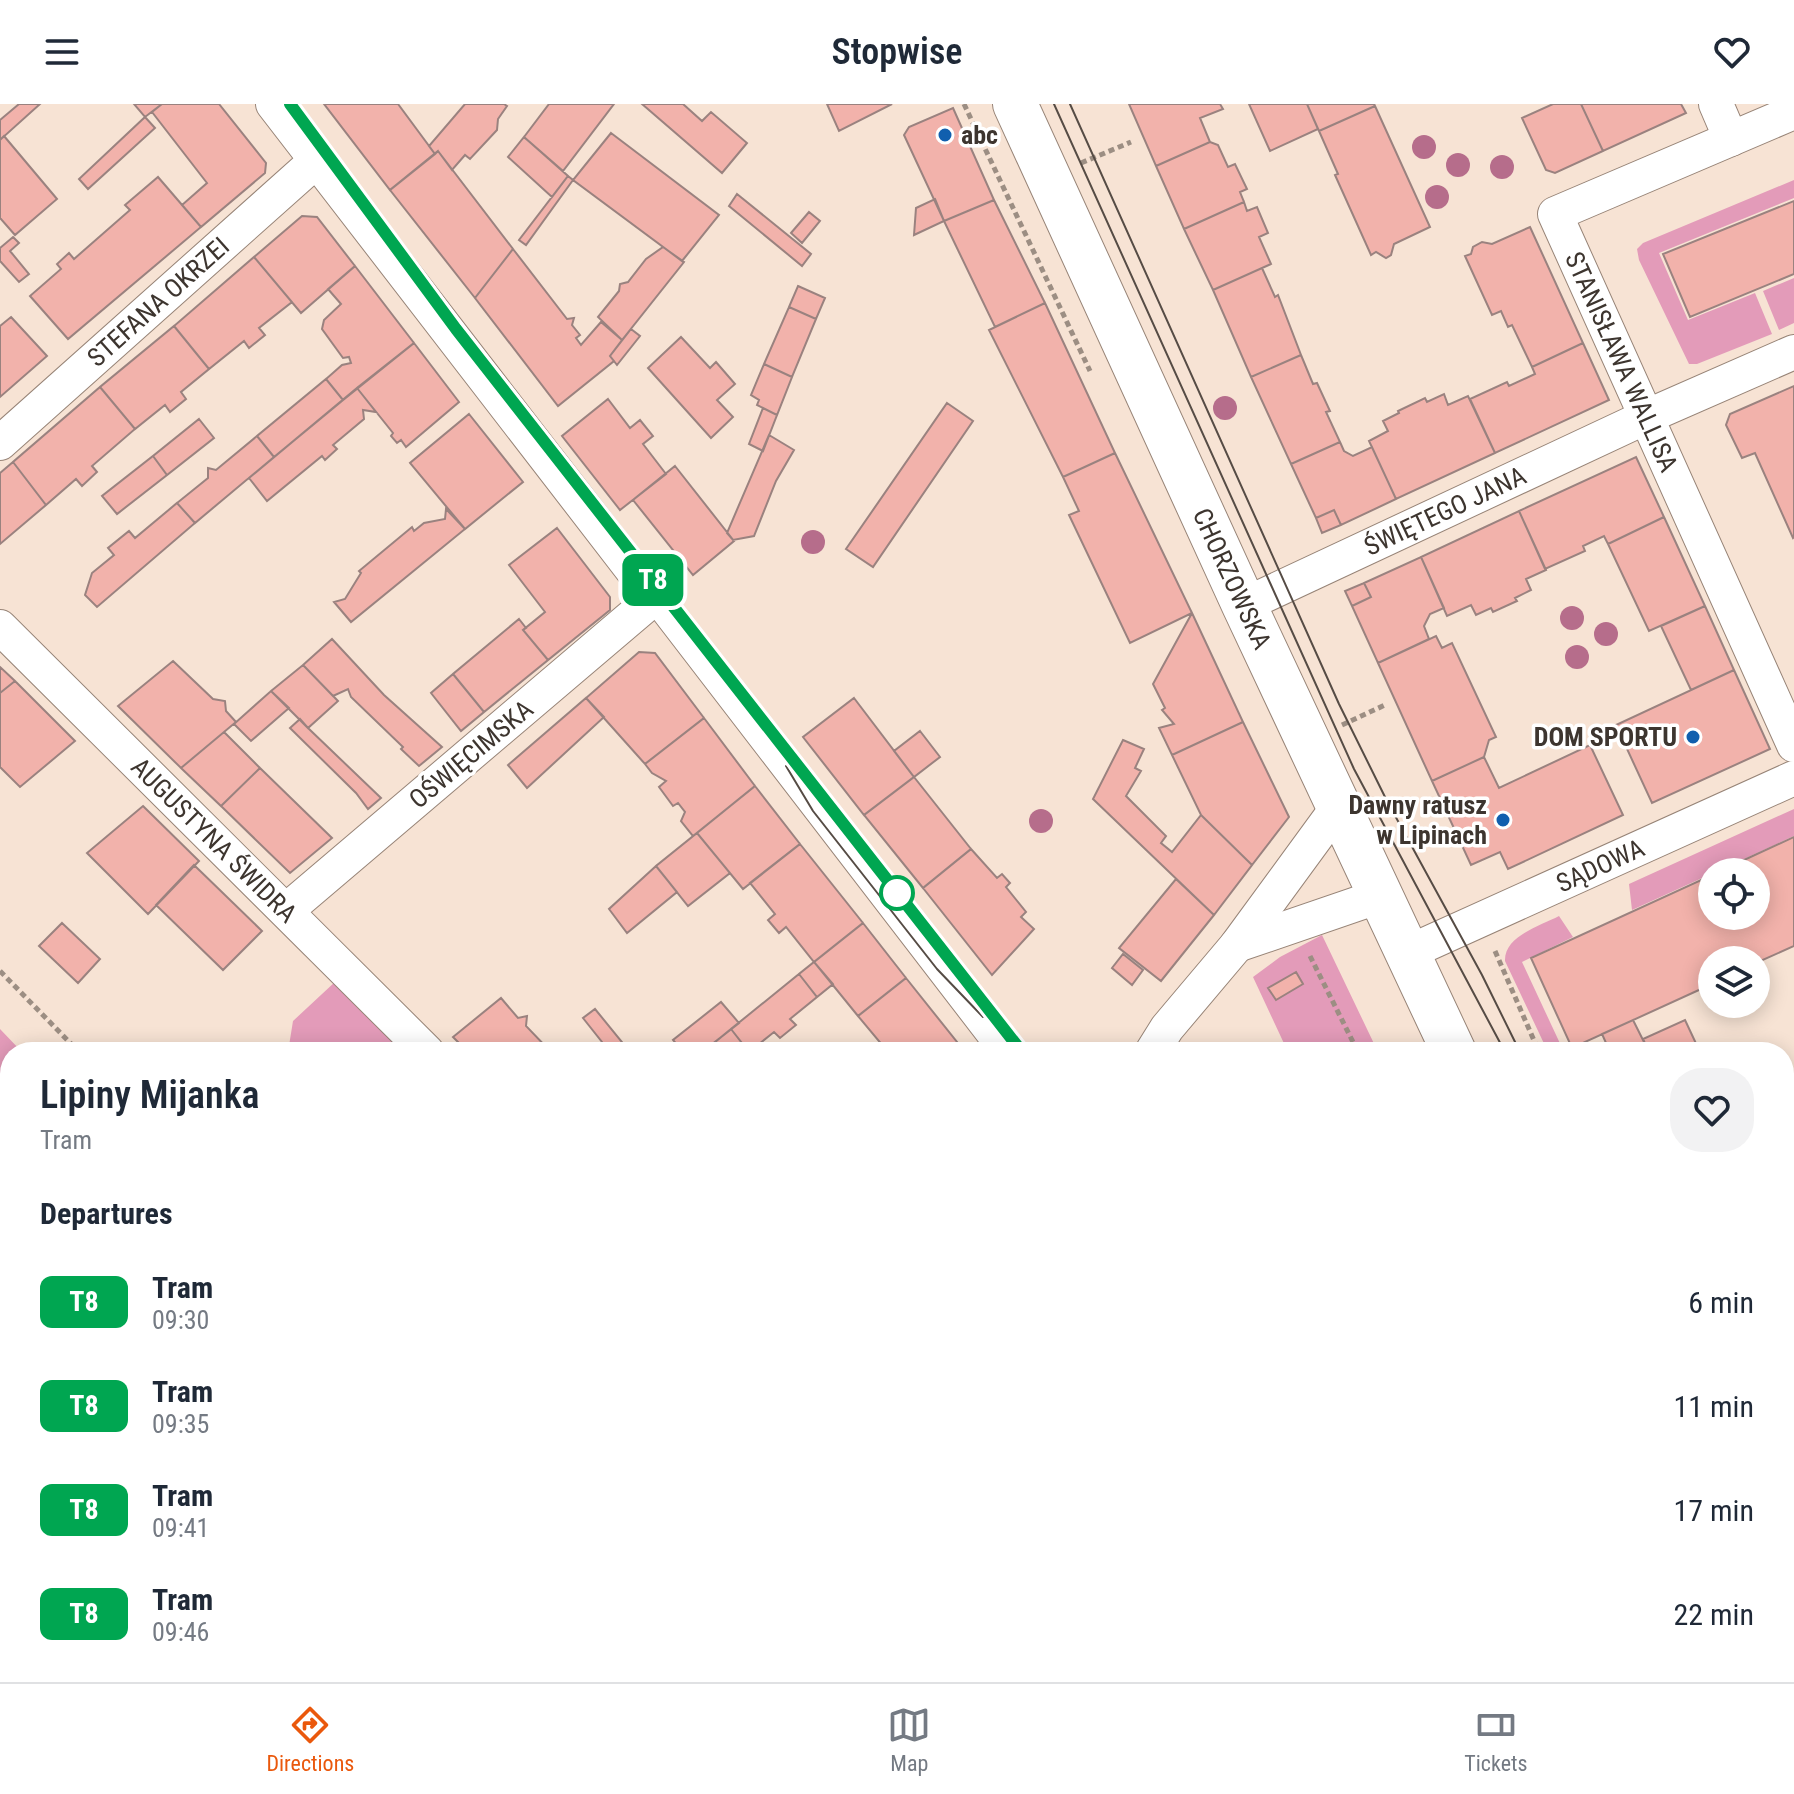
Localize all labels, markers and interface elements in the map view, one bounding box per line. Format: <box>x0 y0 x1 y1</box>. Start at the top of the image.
icon: menu <box>40 30 84 74</box>
icon: heart <box>1710 30 1754 74</box>
text: Stopwise <box>832 31 962 73</box>
place label: abc <box>961 120 998 150</box>
marker: abc <box>936 126 954 144</box>
street label: STEFANA OKRZEI <box>81 231 235 373</box>
street label: STANISŁAWA WALLISA <box>1559 247 1684 476</box>
street label: ŚWIĘTEGO JANA <box>1359 460 1531 562</box>
street label: CHORZOWSKA <box>1187 504 1278 654</box>
line badge: T8 <box>617 554 689 606</box>
text: T8 <box>638 563 668 596</box>
street label: OŚWIĘCIMSKA <box>403 694 539 814</box>
place label: DOM SPORTU <box>1534 722 1677 752</box>
marker: DOM SPORTU <box>1684 728 1702 746</box>
street label: AUGUSTYNA ŚWIDRA <box>125 751 303 929</box>
place label: Dawny ratusz w Lipinach <box>1348 790 1487 850</box>
marker: Dawny ratusz w Lipinach <box>1494 811 1512 829</box>
street label: SĄDOWA <box>1552 833 1649 899</box>
map controls <box>1698 858 1770 1018</box>
button: locate <box>1698 858 1770 930</box>
unlabelled marker <box>880 876 914 910</box>
button: layers <box>1698 946 1770 1018</box>
button: heart <box>1670 1068 1754 1152</box>
text: Lipiny Mijanka <box>40 1073 260 1117</box>
text: Tram <box>40 1125 92 1155</box>
text: Departures <box>40 1196 173 1231</box>
text: Tram <box>152 1270 213 1305</box>
text: T8 <box>69 1285 99 1318</box>
text: 6 min <box>1688 1285 1754 1320</box>
text: 09:30 <box>152 1305 209 1335</box>
text: Tram <box>152 1374 213 1409</box>
text: T8 <box>69 1389 99 1422</box>
text: 11 min <box>1673 1389 1754 1424</box>
text: 09:35 <box>152 1409 209 1439</box>
text: Tram <box>152 1478 213 1513</box>
text: T8 <box>69 1493 99 1526</box>
text: 17 min <box>1673 1493 1754 1528</box>
text: 09:41 <box>152 1513 209 1543</box>
text: Tram <box>152 1582 213 1617</box>
text: T8 <box>69 1597 99 1630</box>
text: 22 min <box>1673 1597 1754 1632</box>
text: 09:46 <box>152 1617 209 1647</box>
tab: Directions <box>266 1703 354 1776</box>
tab: Map <box>887 1703 931 1776</box>
tab: Tickets <box>1464 1703 1528 1776</box>

